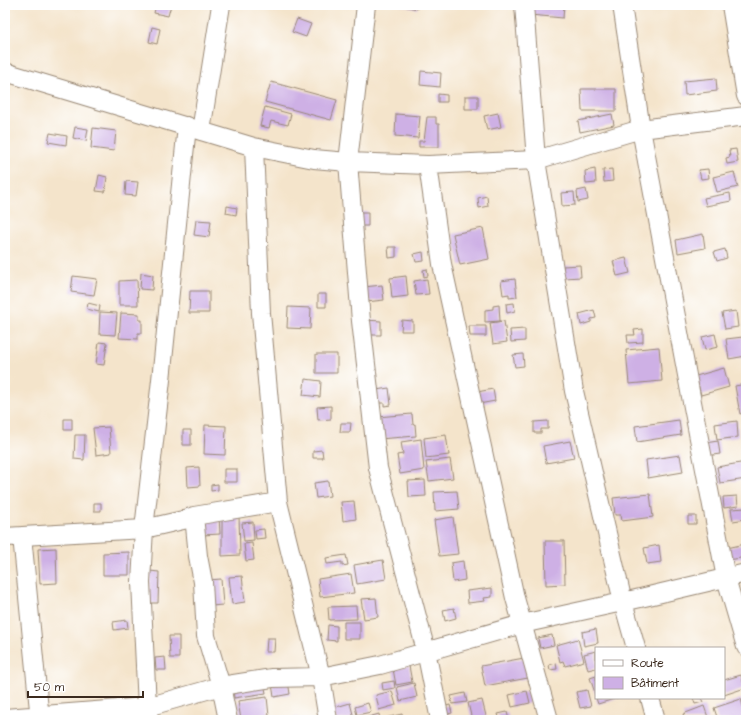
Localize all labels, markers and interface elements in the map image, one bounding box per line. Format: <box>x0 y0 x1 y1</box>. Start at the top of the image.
legend <box>595 647 725 699</box>
text: Route <box>631 655 664 672</box>
scale bar <box>28 673 143 699</box>
text: Bâtiment <box>631 675 679 692</box>
text: 50 m <box>34 679 65 696</box>

